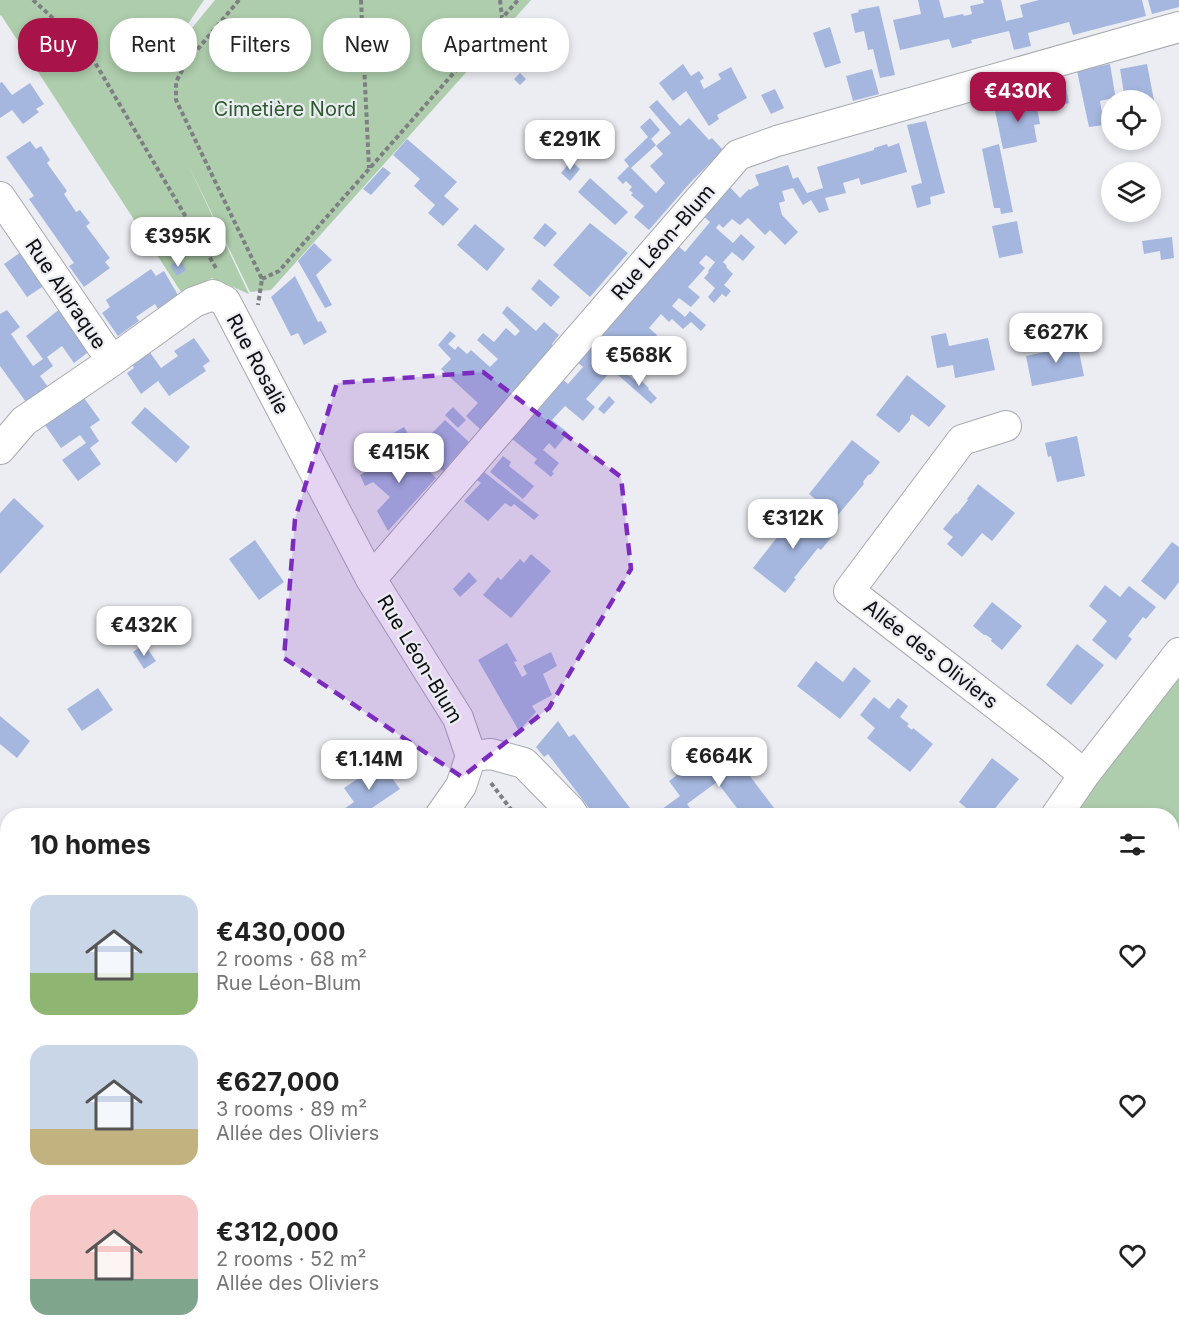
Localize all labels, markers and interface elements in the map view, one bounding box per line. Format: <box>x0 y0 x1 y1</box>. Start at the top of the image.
chip: Buy <box>18 18 98 72</box>
chip: Rent <box>110 18 197 72</box>
chip: Filters <box>209 18 311 72</box>
chip: New <box>323 18 410 72</box>
chip: Apartment <box>422 18 569 72</box>
pin: €430K <box>976 72 1060 123</box>
text: €430K <box>984 79 1052 103</box>
map controls <box>1101 90 1161 222</box>
button: locate <box>1101 90 1161 150</box>
park label: Cimetière Nord <box>214 97 356 121</box>
pin: €291K <box>528 120 612 171</box>
text: €291K <box>539 127 601 151</box>
button: layers <box>1101 162 1161 222</box>
street label: Rue Léon-Blum <box>606 179 720 305</box>
pin: €395K <box>136 217 220 268</box>
text: €395K <box>145 224 211 248</box>
street label: Rue Albraque <box>20 234 112 354</box>
street label: Rue Rosalie <box>222 310 294 418</box>
pin: €627K <box>1014 313 1098 364</box>
text: €627K <box>1023 320 1089 344</box>
pin: €568K <box>597 336 681 387</box>
text: €568K <box>606 343 672 367</box>
pin: €415K <box>357 433 441 484</box>
text: €415K <box>368 440 430 464</box>
pin: €312K <box>751 499 835 550</box>
text: €312K <box>762 506 824 530</box>
street label: Rue Léon-Blum <box>372 591 468 727</box>
street label: Allée des Oliviers <box>859 594 1003 714</box>
pin: €432K <box>102 606 186 657</box>
text: €432K <box>110 613 178 637</box>
pin: €664K <box>677 737 761 788</box>
pin: €1.14M <box>320 740 418 791</box>
text: €664K <box>685 744 753 768</box>
text: €1.14M <box>335 747 403 771</box>
icon: filters <box>1116 828 1149 861</box>
text: 10 homes <box>30 829 151 860</box>
text: €430,000 <box>216 916 345 947</box>
icon: home <box>78 919 150 991</box>
icon: heart <box>1116 939 1149 972</box>
text: 2 rooms · 68 m² <box>216 947 367 971</box>
text: Rue Léon-Blum <box>216 971 361 995</box>
text: €627,000 <box>216 1066 339 1097</box>
icon: home <box>78 1069 150 1141</box>
icon: heart <box>1116 1089 1149 1122</box>
text: 3 rooms · 89 m² <box>216 1097 367 1121</box>
text: Allée des Oliviers <box>216 1121 379 1145</box>
text: €312,000 <box>216 1216 339 1247</box>
icon: home <box>78 1219 150 1291</box>
icon: heart <box>1116 1239 1149 1272</box>
text: 2 rooms · 52 m² <box>216 1247 366 1271</box>
text: Allée des Oliviers <box>216 1271 379 1295</box>

